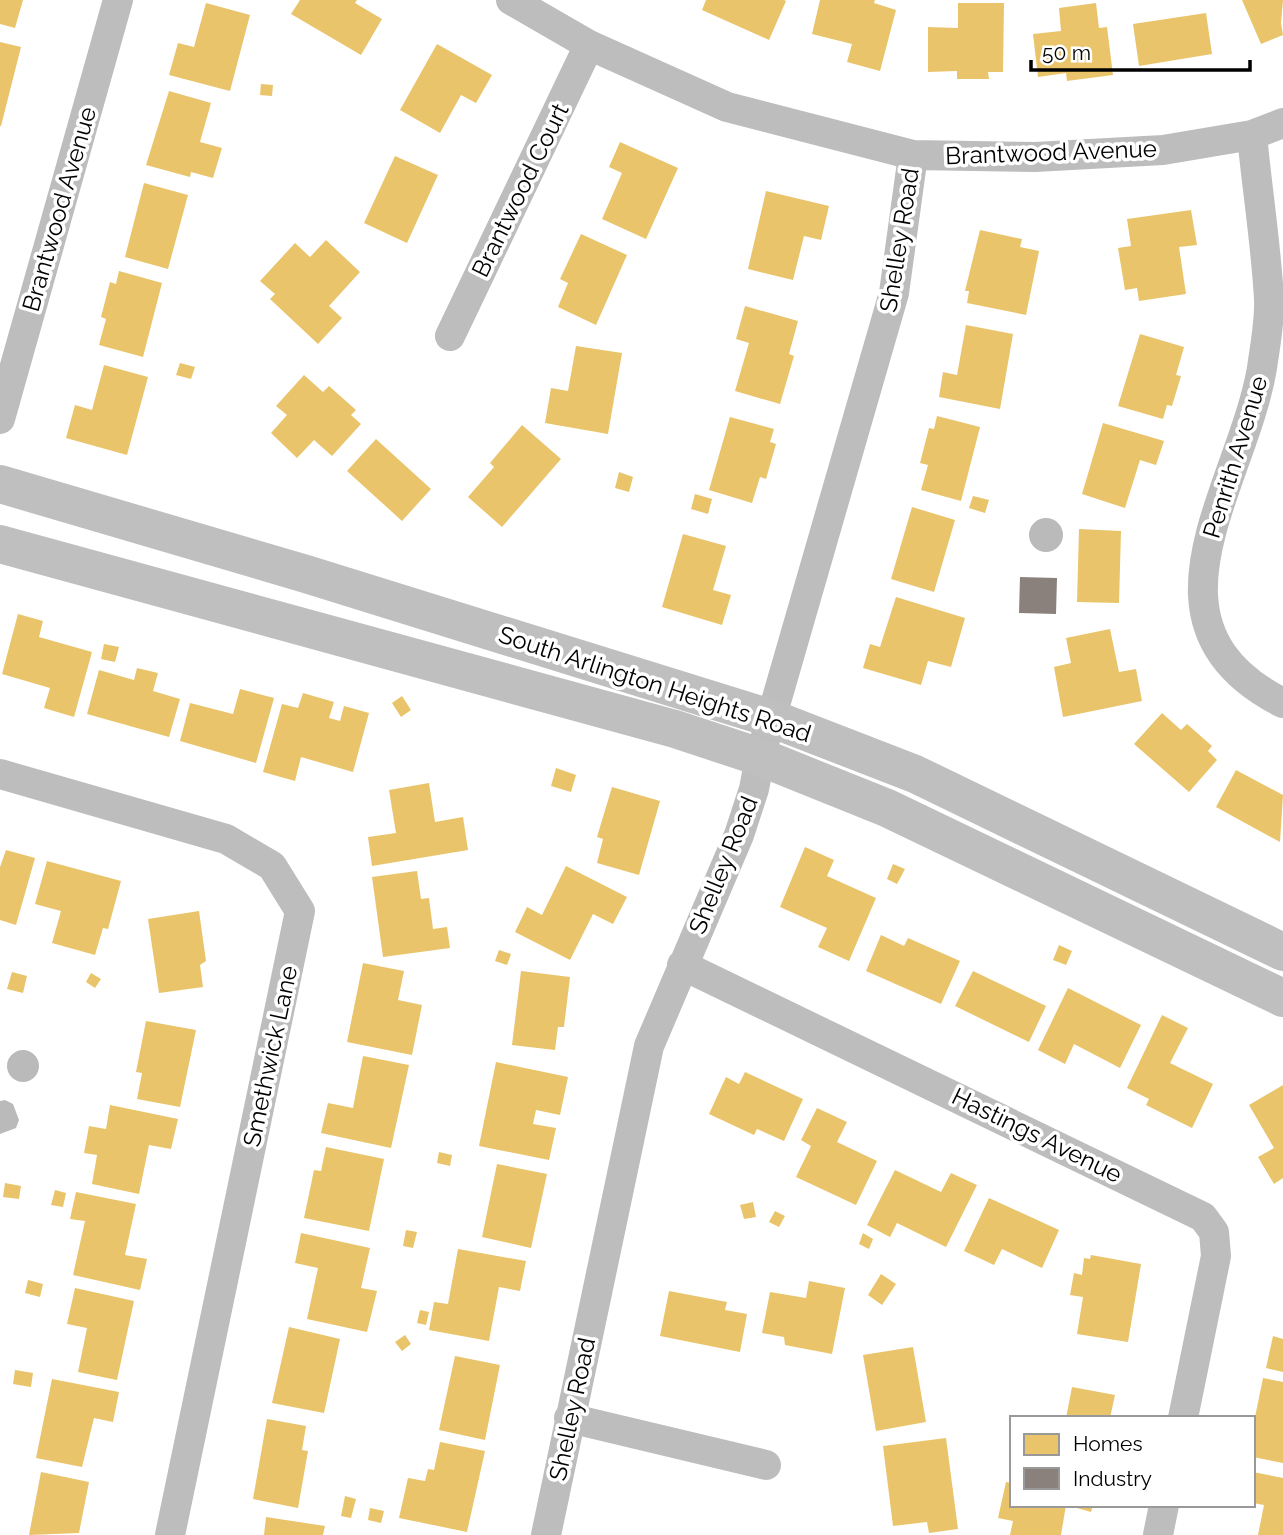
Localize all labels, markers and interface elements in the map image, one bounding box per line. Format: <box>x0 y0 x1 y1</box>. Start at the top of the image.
scale bar <box>1031 28 1250 72</box>
text: 50 m <box>1042 40 1091 65</box>
street label: Brantwood Court <box>465 98 575 282</box>
street label: Brantwood Avenue <box>16 103 102 315</box>
street label: Brantwood Avenue <box>945 134 1157 170</box>
street label: Shelley Road <box>873 166 925 314</box>
street label: Penrith Avenue <box>1197 372 1273 542</box>
street label: South Arlington Heights Road <box>495 620 815 748</box>
street label: Shelley Road <box>682 792 764 938</box>
street label: Smethwick Lane <box>237 963 303 1149</box>
street label: Hastings Avenue <box>947 1081 1127 1189</box>
street label: Shelley Road <box>543 1335 601 1483</box>
legend <box>1010 1416 1255 1507</box>
text: Homes <box>1073 1431 1143 1456</box>
text: Industry <box>1073 1466 1152 1491</box>

